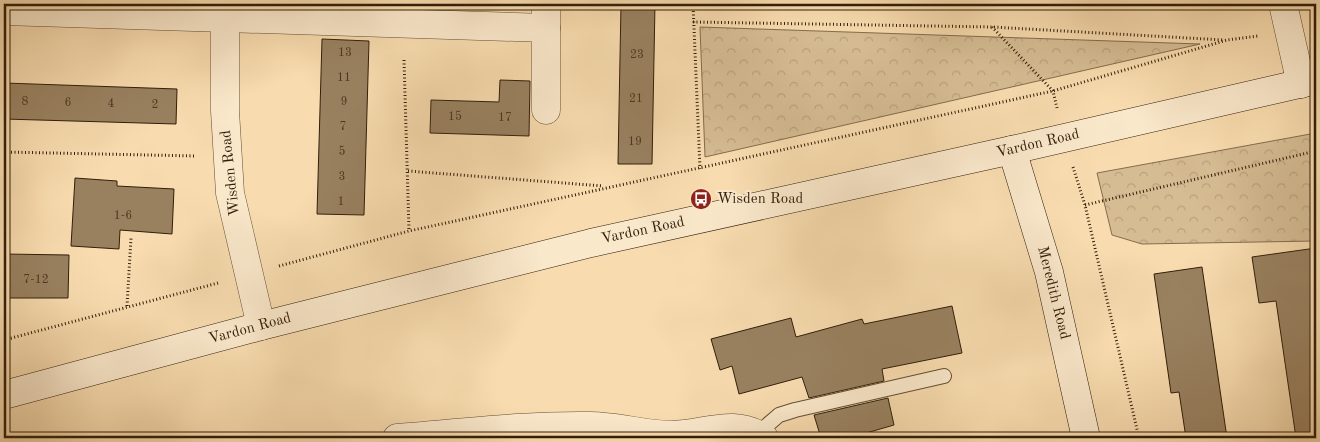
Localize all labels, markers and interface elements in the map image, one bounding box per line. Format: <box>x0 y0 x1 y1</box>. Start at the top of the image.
house number: 13 <box>338 47 352 59</box>
house number: 23 <box>630 49 644 61</box>
house number: 11 <box>337 72 351 84</box>
house number: 21 <box>629 93 643 105</box>
house number: 8 <box>22 96 29 108</box>
house number: 9 <box>341 96 347 108</box>
house number: 6 <box>65 97 72 109</box>
house number: 4 <box>108 98 115 110</box>
house number: 2 <box>152 99 158 111</box>
house number: 15 <box>448 110 462 123</box>
house number: 17 <box>498 112 512 124</box>
house number: 7 <box>340 121 346 133</box>
street label: Vardon Road <box>995 127 1081 161</box>
street label: Wisden Road <box>219 129 243 217</box>
house number: 19 <box>628 136 642 148</box>
house number: 5 <box>339 145 346 158</box>
house number: 3 <box>339 171 345 183</box>
bus stop icon: Wisden Road <box>689 187 713 211</box>
place label: Wisden Road <box>717 192 804 207</box>
house number: 1 <box>338 196 344 208</box>
house number: 1-6 <box>114 210 132 222</box>
street label: Vardon Road <box>600 215 686 247</box>
street label: Meredith Road <box>1034 245 1072 341</box>
house number: 7-12 <box>23 274 49 286</box>
street label: Vardon Road <box>207 311 293 347</box>

